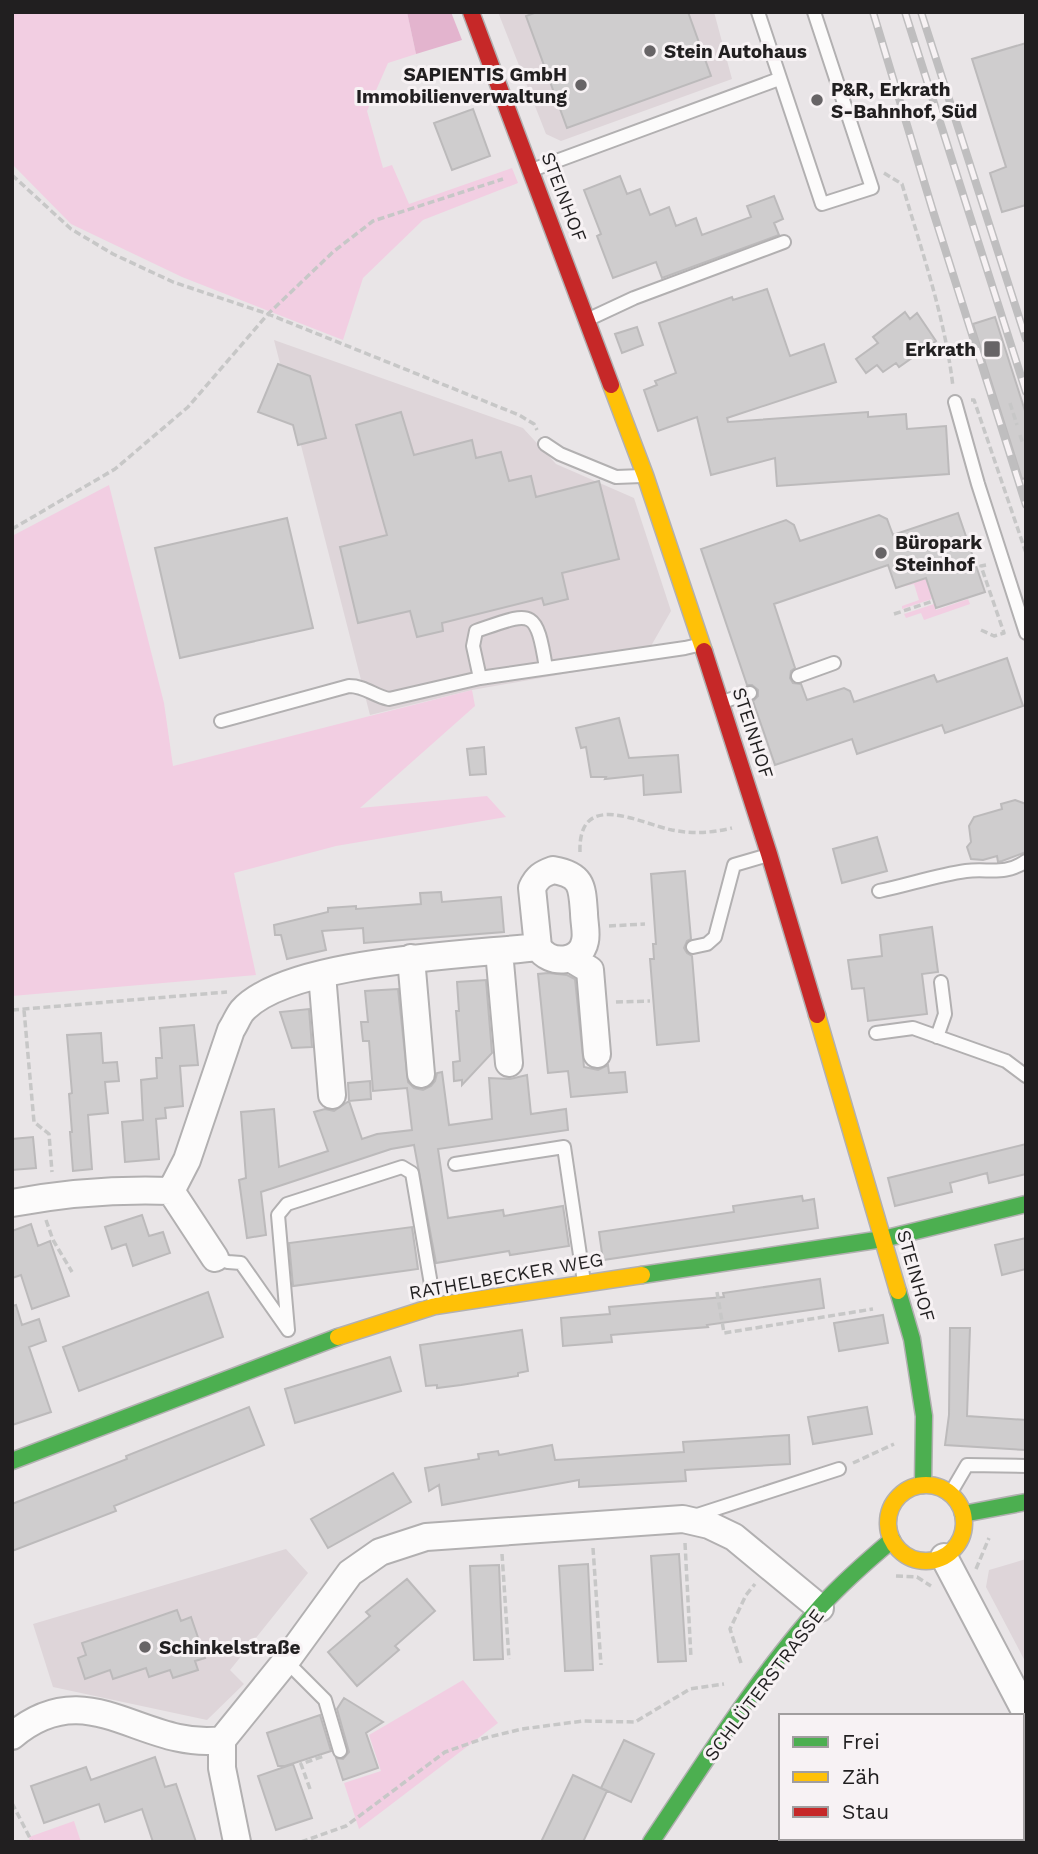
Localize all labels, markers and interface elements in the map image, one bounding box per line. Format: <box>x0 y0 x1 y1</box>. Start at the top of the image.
place label: Stein Autohaus <box>664 40 807 63</box>
marker: Stein Autohaus <box>642 43 658 59</box>
place label: SAPIENTIS GmbH Immobilienverwaltung <box>356 63 567 108</box>
marker: SAPIENTIS GmbH Immobilienverwaltung <box>573 77 589 93</box>
place label: P&R, Erkrath S-Bahnhof, Süd <box>831 78 977 123</box>
marker: P&R, Erkrath S-Bahnhof, Süd <box>809 92 825 108</box>
street label: STEINHOF <box>536 149 592 245</box>
place label: Erkrath <box>905 338 976 361</box>
marker: Erkrath <box>982 339 1002 359</box>
place label: Büropark Steinhof <box>895 531 982 576</box>
marker: Büropark Steinhof <box>873 545 889 561</box>
street label: STEINHOF <box>727 684 779 782</box>
street label: STEINHOF <box>892 1227 940 1325</box>
street label: RATHELBECKER WEG <box>407 1248 605 1304</box>
street label: SCHLÜTERSTRASSE <box>699 1604 829 1766</box>
place label: Schinkelstraße <box>159 1636 300 1659</box>
marker: Schinkelstraße <box>137 1639 153 1655</box>
legend <box>779 1714 1024 1840</box>
text: Frei <box>842 1729 880 1754</box>
text: Zäh <box>842 1764 880 1789</box>
text: Stau <box>842 1799 889 1824</box>

